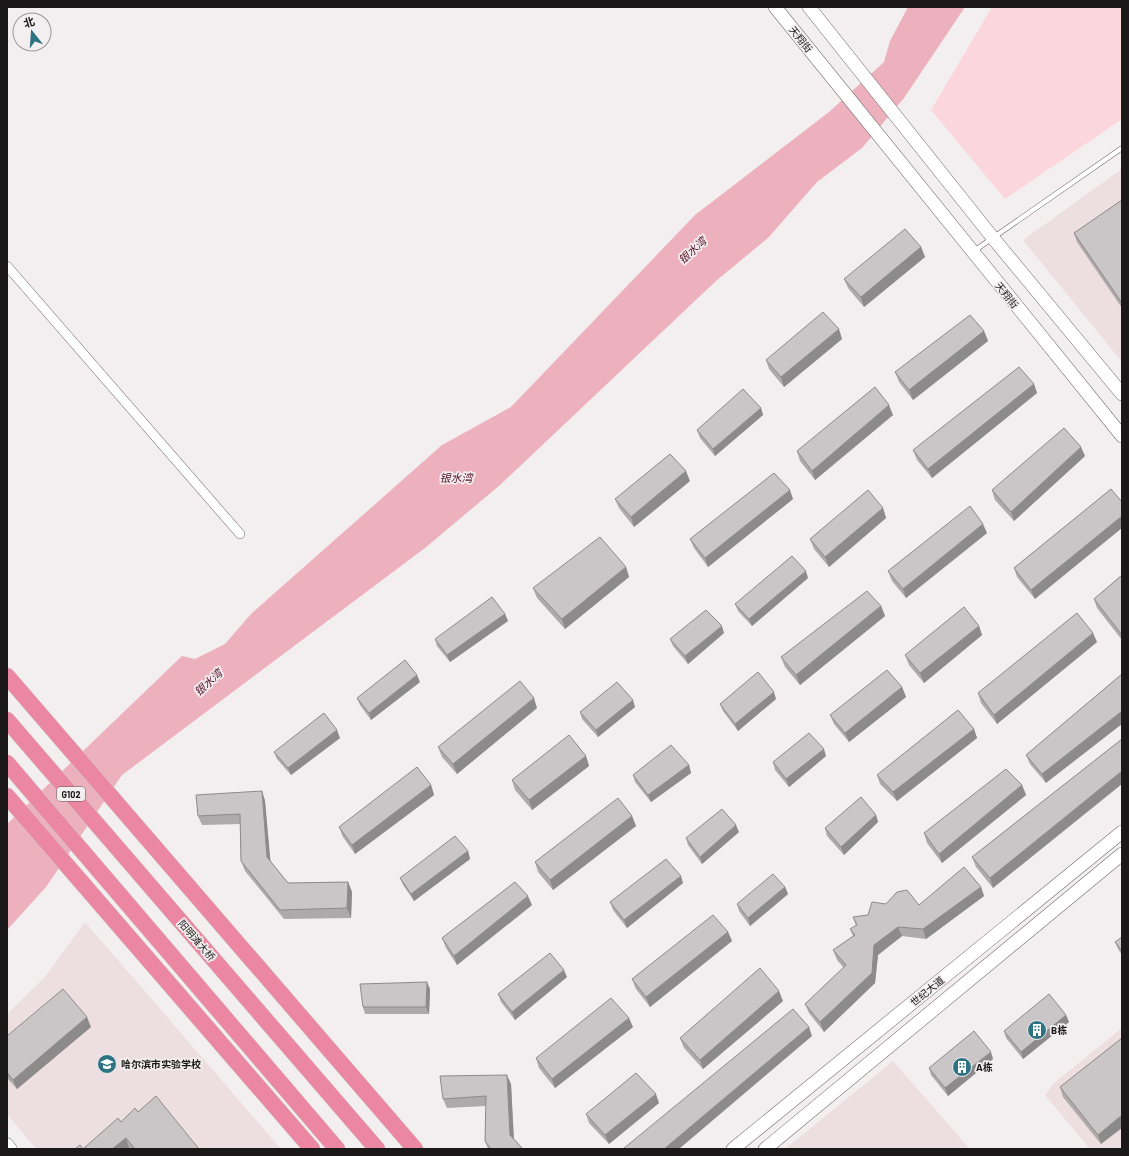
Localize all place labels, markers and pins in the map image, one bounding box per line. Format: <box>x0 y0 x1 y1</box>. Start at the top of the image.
building icon: B栋 <box>1026 1019 1048 1041</box>
place label: B栋 <box>1051 1024 1067 1036</box>
school or university icon: 哈尔滨市实验学校 <box>96 1053 118 1075</box>
building icon: A栋 <box>951 1056 973 1078</box>
place label: 哈尔滨市实验学校 <box>121 1058 201 1070</box>
place label: A栋 <box>976 1061 993 1073</box>

